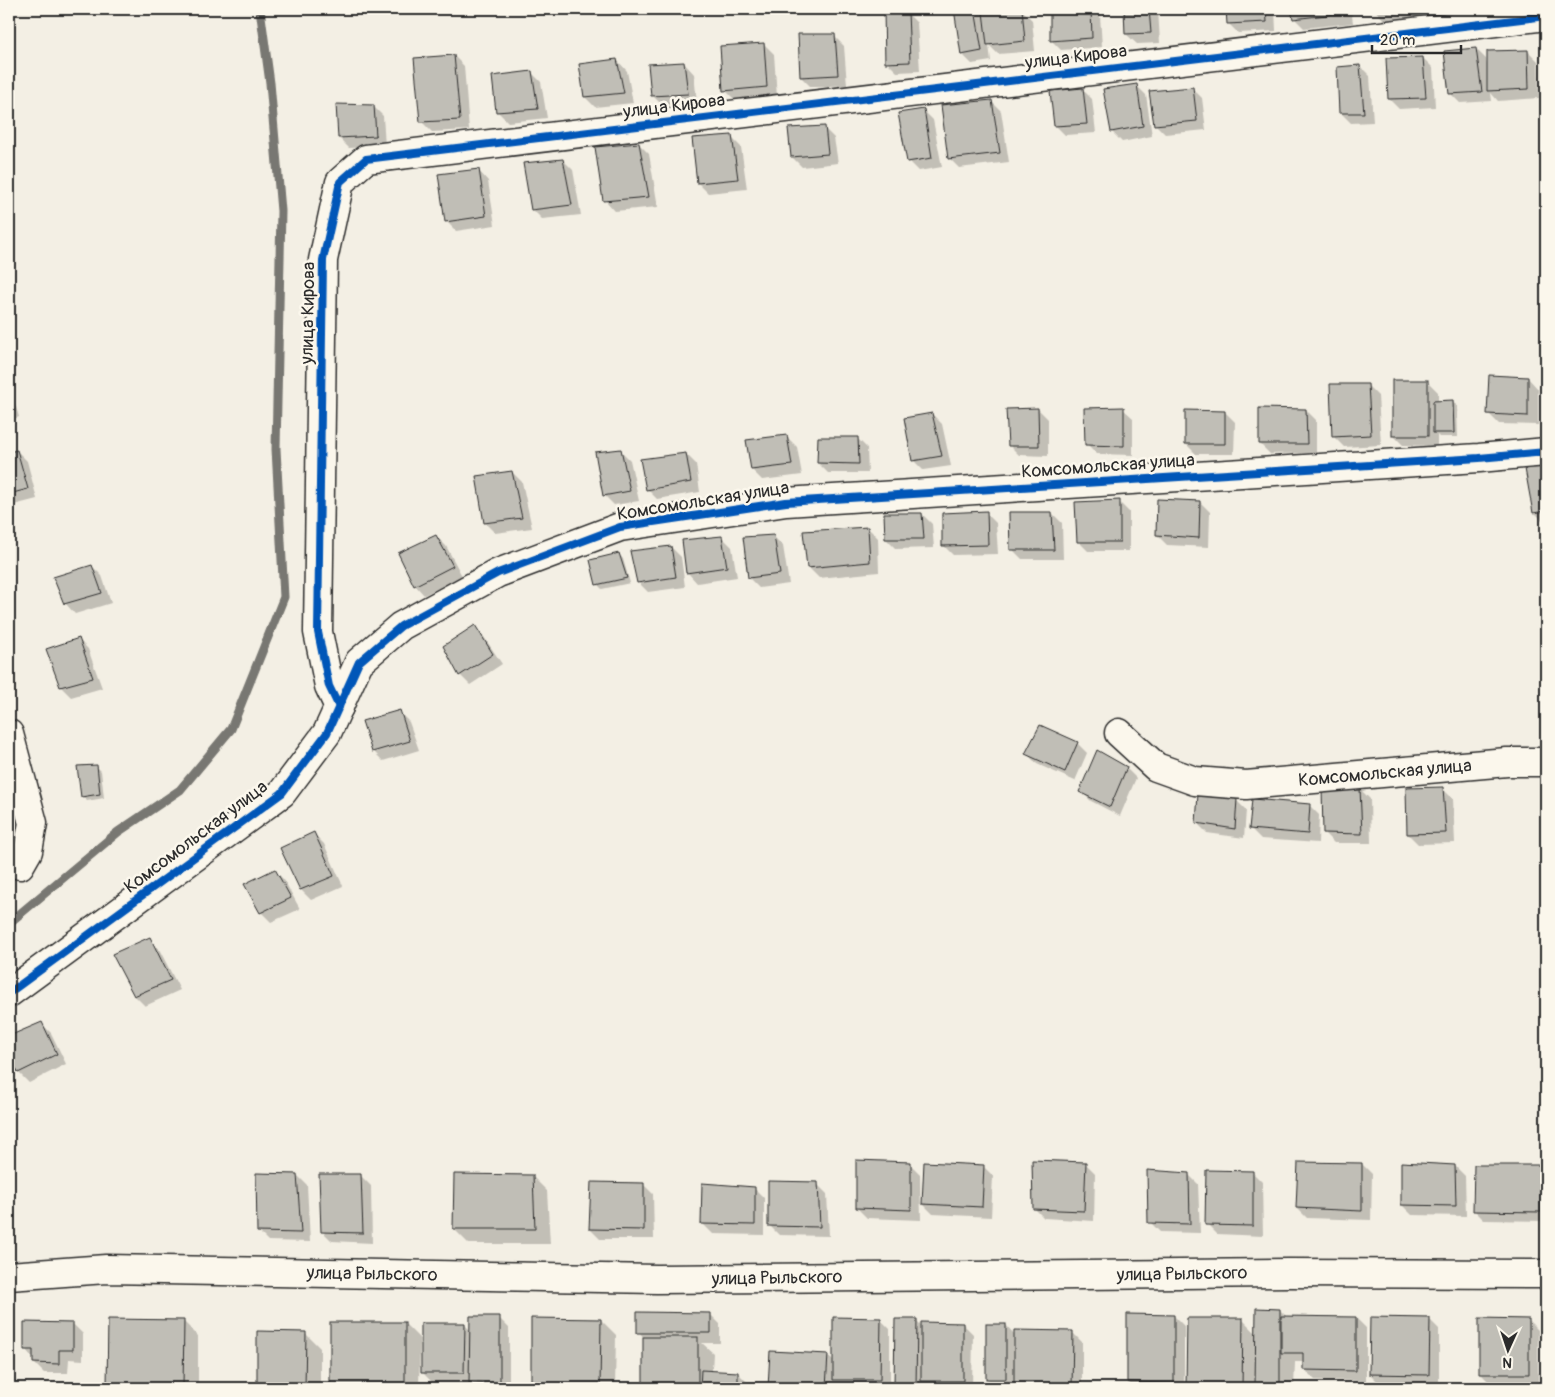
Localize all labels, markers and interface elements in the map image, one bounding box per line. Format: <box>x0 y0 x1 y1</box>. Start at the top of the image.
scale bar <box>1372 22 1461 54</box>
text: 20 m <box>1380 31 1415 50</box>
street label: улица Кирова <box>1023 39 1128 75</box>
street label: улица Кирова <box>621 88 726 124</box>
street label: улица Кирова <box>296 262 320 365</box>
street label: Комсомольская улица <box>1020 448 1196 484</box>
street label: Комсомольская улица <box>615 476 791 526</box>
street label: Комсомольская улица <box>1297 754 1473 792</box>
street label: Комсомольская улица <box>120 775 272 899</box>
street label: улица Рыльского <box>305 1261 438 1287</box>
street label: улица Рыльского <box>1115 1261 1248 1287</box>
street label: улица Рыльского <box>710 1265 843 1291</box>
north arrow <box>1482 1324 1532 1374</box>
text: N <box>1502 1354 1513 1371</box>

